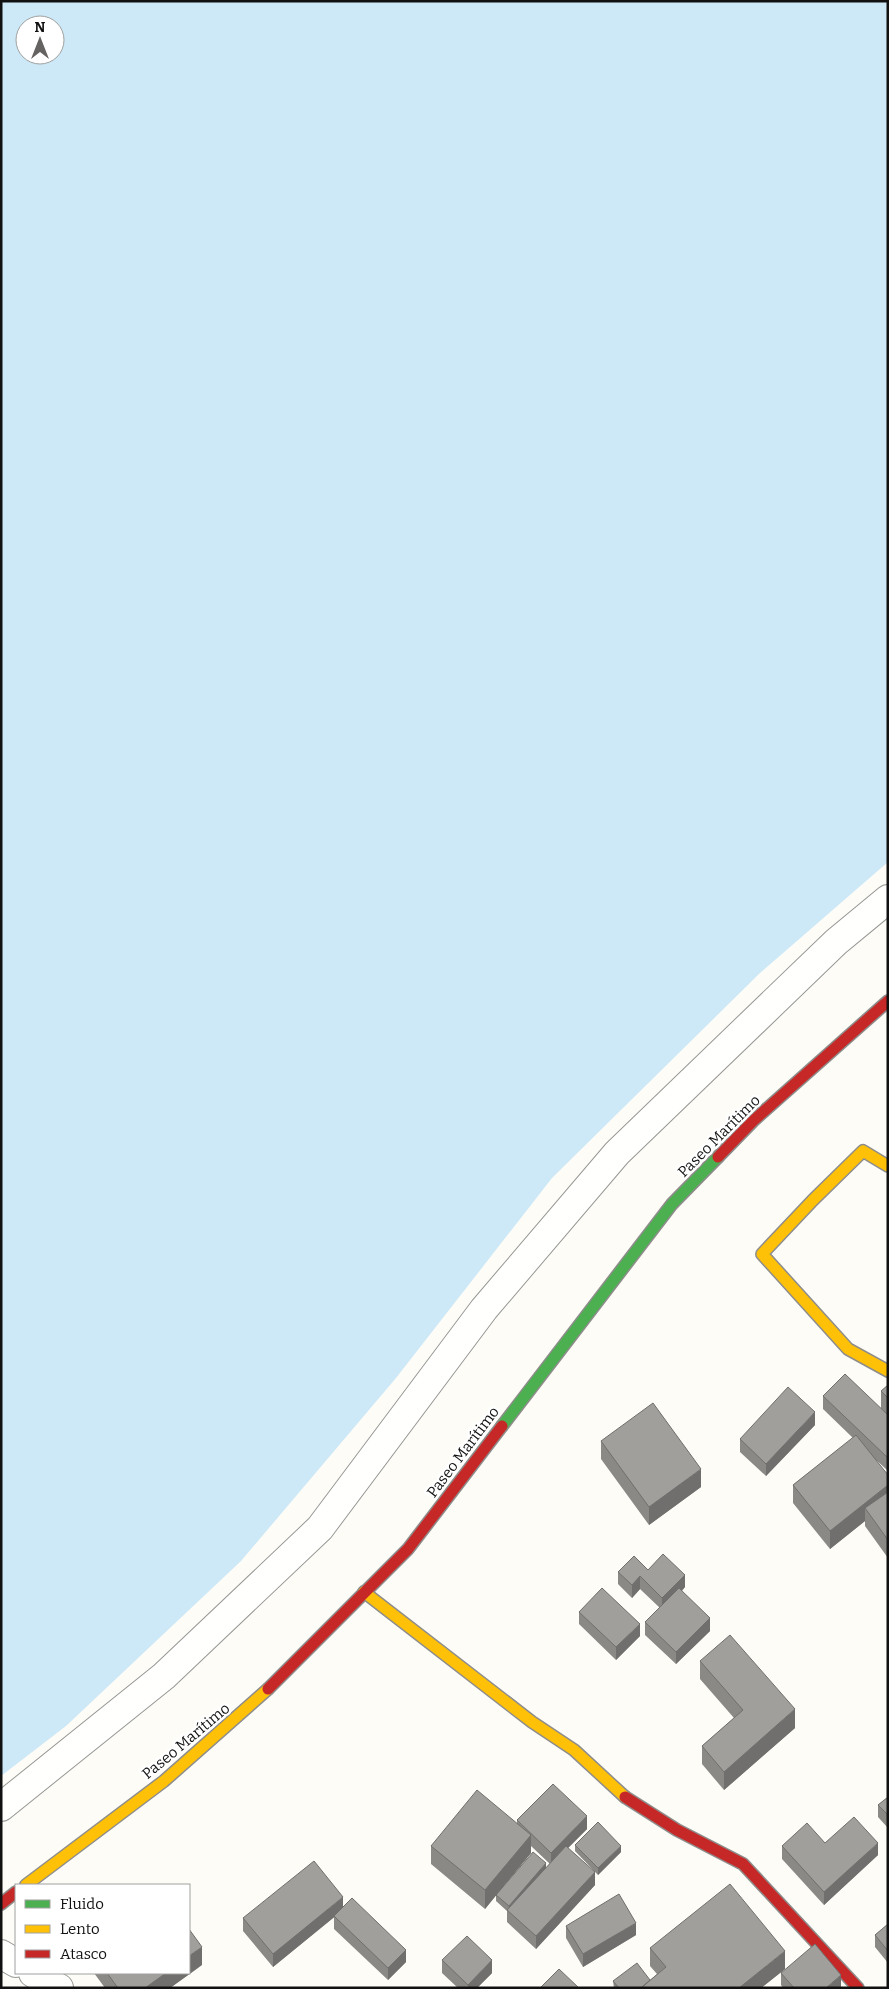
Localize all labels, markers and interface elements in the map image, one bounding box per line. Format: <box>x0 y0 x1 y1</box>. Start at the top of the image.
north arrow <box>15 15 65 65</box>
text: N <box>35 19 46 36</box>
street label: Paseo Marítimo <box>674 1091 764 1181</box>
street label: Paseo Marítimo <box>423 1403 503 1501</box>
street label: Paseo Marítimo <box>139 1699 233 1783</box>
legend <box>15 1884 190 1974</box>
text: Fluido <box>60 1895 104 1913</box>
text: Lento <box>60 1920 100 1938</box>
text: Atasco <box>60 1945 107 1963</box>

